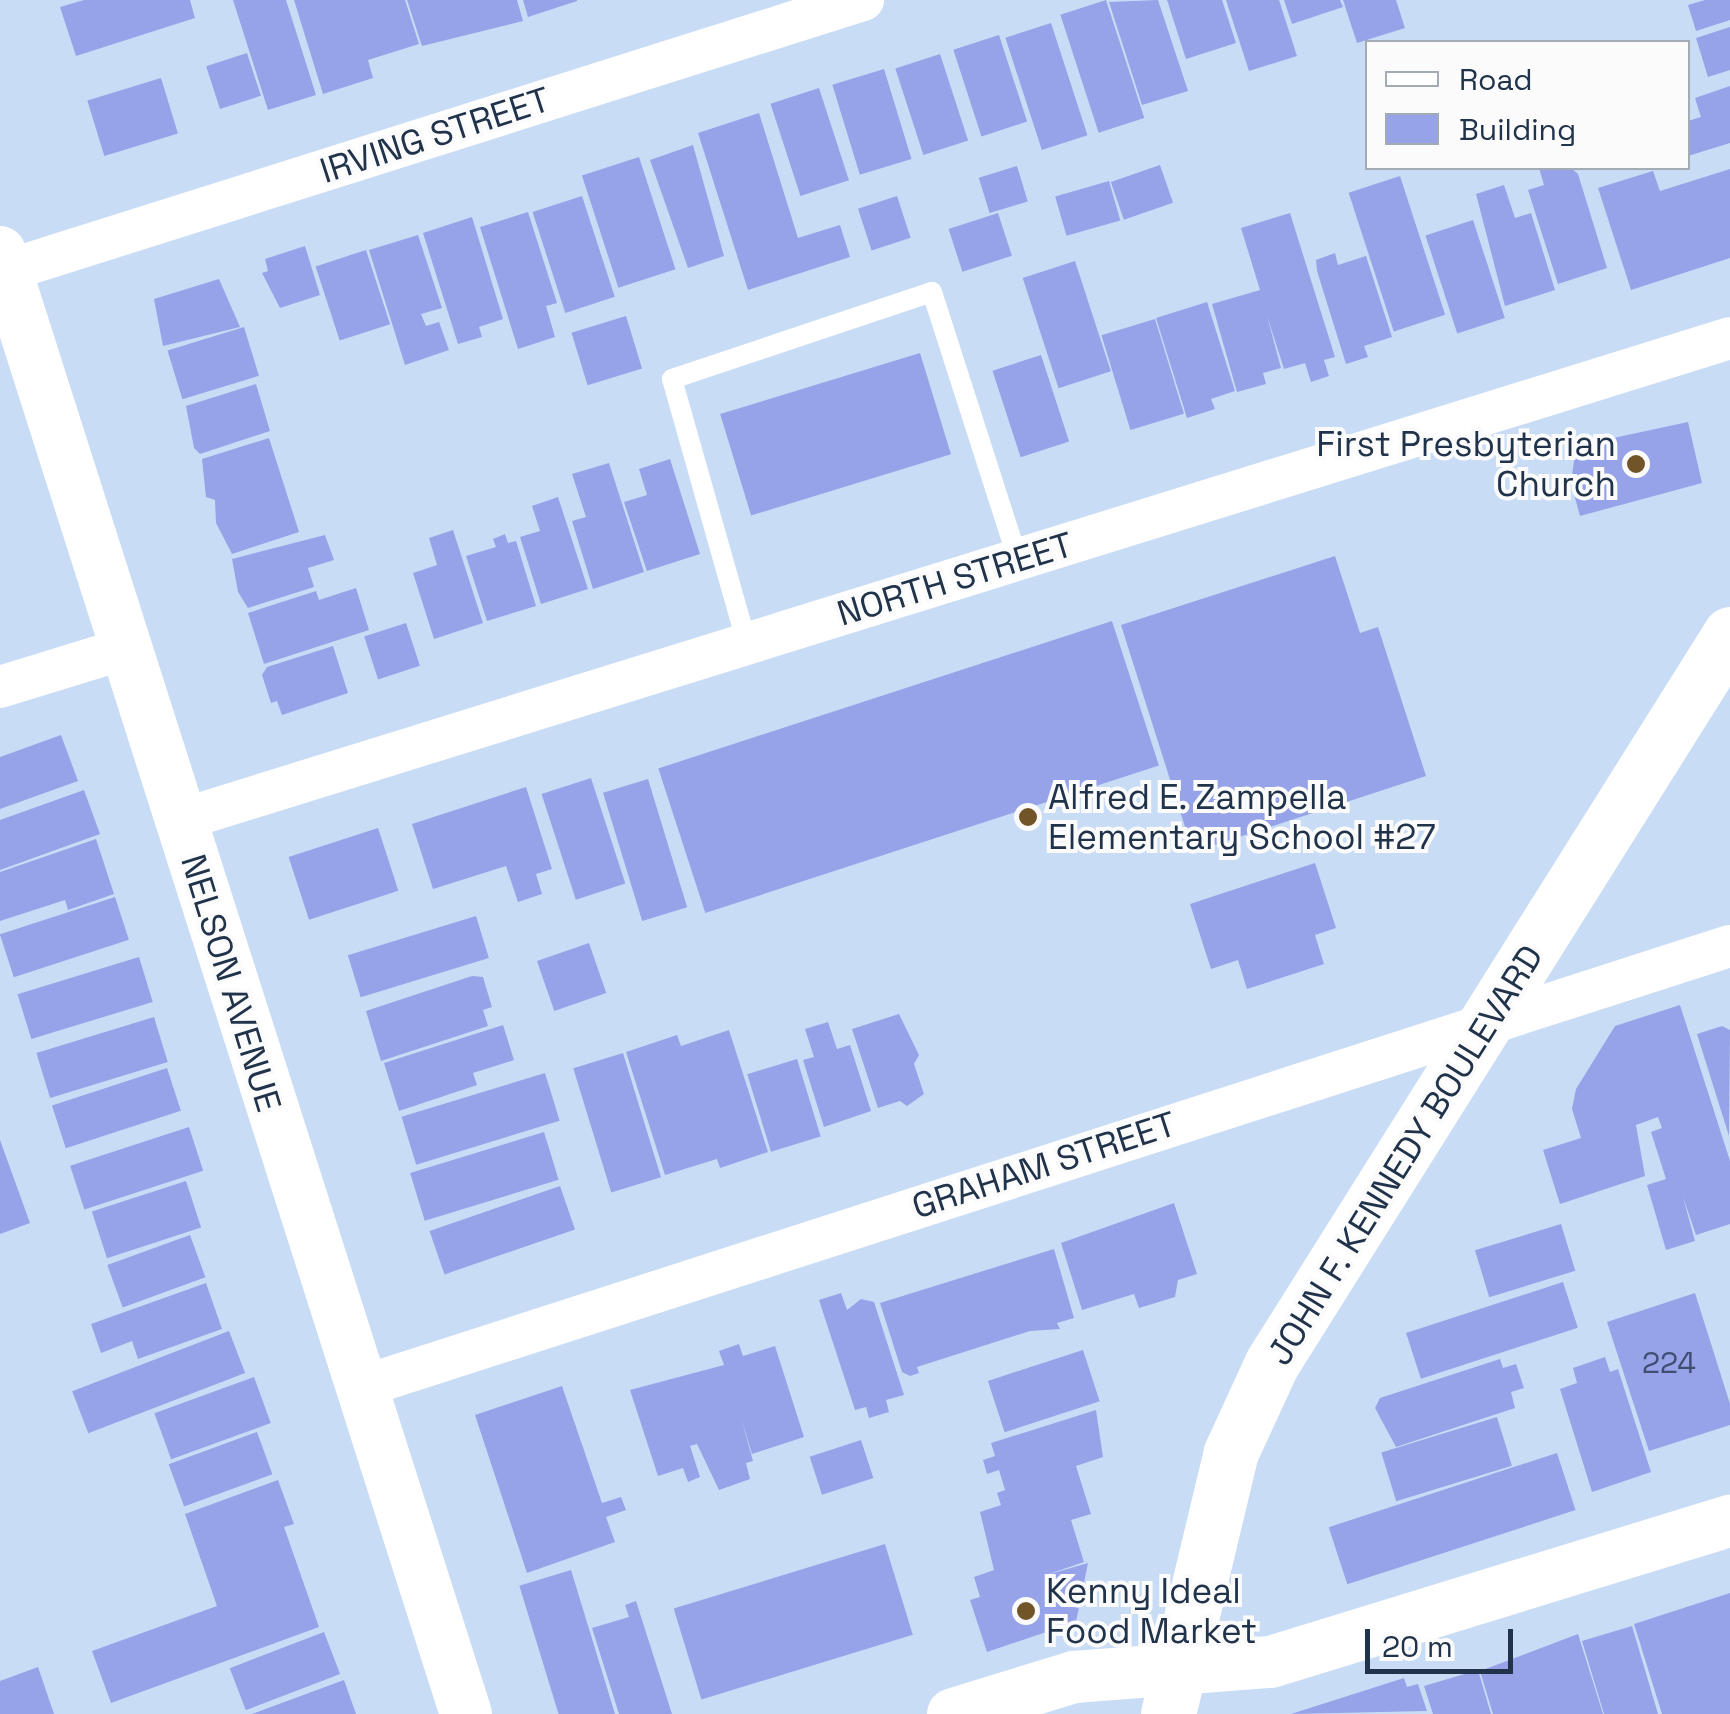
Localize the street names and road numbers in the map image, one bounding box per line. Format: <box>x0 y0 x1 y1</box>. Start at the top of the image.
street label: IRVING STREET <box>315 78 555 192</box>
street label: NORTH STREET <box>832 523 1078 635</box>
street label: NELSON AVENUE <box>172 849 290 1117</box>
street label: JOHN F. KENNEDY BOULEVARD <box>1258 937 1552 1373</box>
street label: GRAHAM STREET <box>907 1103 1181 1227</box>

